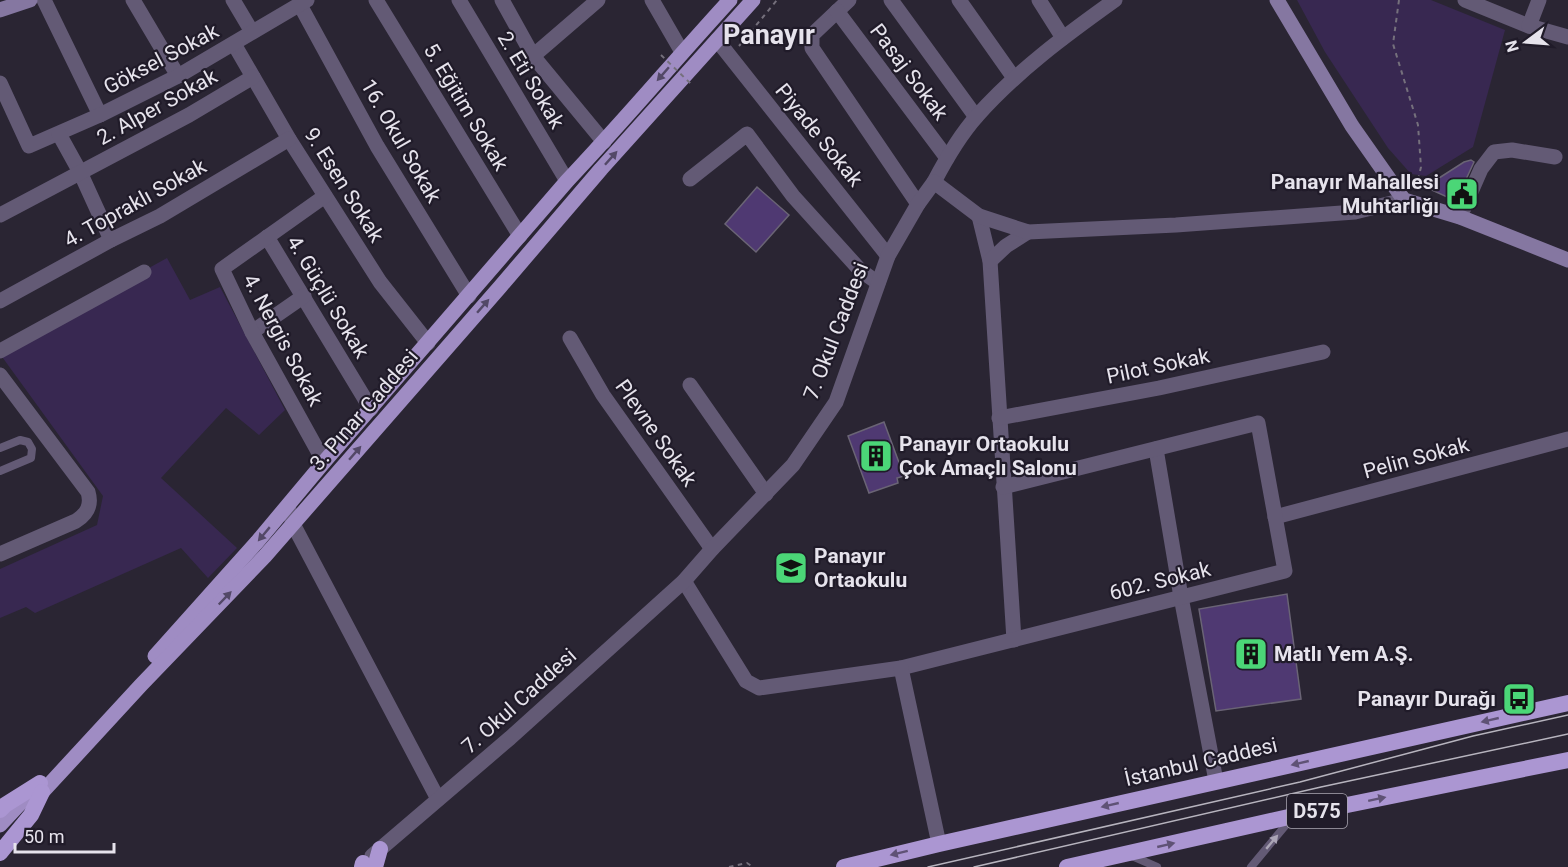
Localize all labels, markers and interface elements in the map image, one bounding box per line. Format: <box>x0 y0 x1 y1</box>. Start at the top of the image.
north arrow <box>1496 12 1556 72</box>
street label: Göksel Sokak <box>100 19 223 99</box>
district label: Panayır <box>723 19 815 51</box>
street label: Pasaj Sokak <box>865 19 953 125</box>
street label: 2. Eti Sokak <box>493 27 569 133</box>
text: N <box>1501 38 1523 54</box>
street label: 5. Eğitim Sokak <box>419 39 514 175</box>
street label: 2. Alper Sokak <box>93 64 222 150</box>
one-way arrow <box>656 67 669 82</box>
street label: 16. Okul Sokak <box>356 75 446 207</box>
street label: Piyade Sokak <box>770 79 868 191</box>
street label: 9. Esen Sokak <box>299 123 389 247</box>
one-way arrow <box>604 151 617 166</box>
street label: 4. Topraklı Sokak <box>60 154 211 252</box>
place label: Panayır Mahallesi Muhtarlığı <box>1271 170 1439 218</box>
public building icon: Panayır Mahallesi Muhtarlığı <box>1444 176 1480 212</box>
street label: 4. Güçlü Sokak <box>282 231 374 363</box>
street label: 7. Okul Caddesi <box>799 259 873 403</box>
street label: 4. Nergis Sokak <box>238 270 328 410</box>
one-way arrow <box>476 299 489 314</box>
street label: Pilot Sokak <box>1104 343 1212 389</box>
street label: 3. Pınar Caddesi <box>305 345 423 475</box>
street label: Plevne Sokak <box>610 375 702 491</box>
place label: Panayır Ortaokulu Çok Amaçlı Salonu <box>899 432 1077 480</box>
street label: Pelin Sokak <box>1361 432 1472 484</box>
building icon: Panayır Ortaokulu Çok Amaçlı Salonu <box>858 438 894 474</box>
one-way arrow <box>348 446 361 461</box>
one-way arrow <box>258 526 271 542</box>
place label: Panayır Ortaokulu <box>814 544 907 592</box>
school or university icon: Panayır Ortaokulu <box>773 550 809 586</box>
street label: 602. Sokak <box>1107 557 1213 605</box>
one-way arrow <box>217 591 231 605</box>
building icon: Matlı Yem A.Ş. <box>1233 636 1269 672</box>
place label: Matlı Yem A.Ş. <box>1274 642 1414 666</box>
street label: 7. Okul Caddesi <box>457 643 581 759</box>
bus stop icon: Panayır Durağı <box>1501 681 1537 717</box>
place label: Panayır Durağı <box>1358 687 1496 711</box>
one-way arrow <box>1481 716 1500 726</box>
street label: İstanbul Caddesi <box>1122 733 1280 791</box>
one-way arrow <box>1291 758 1309 768</box>
road number: D575 <box>1287 794 1347 828</box>
one-way arrow <box>1367 794 1386 803</box>
one-way arrow <box>1101 801 1119 811</box>
scale bar <box>15 816 114 854</box>
text: 50 m <box>24 826 64 847</box>
one-way arrow <box>1265 835 1278 850</box>
one-way arrow <box>1156 840 1175 850</box>
one-way arrow <box>890 849 908 859</box>

